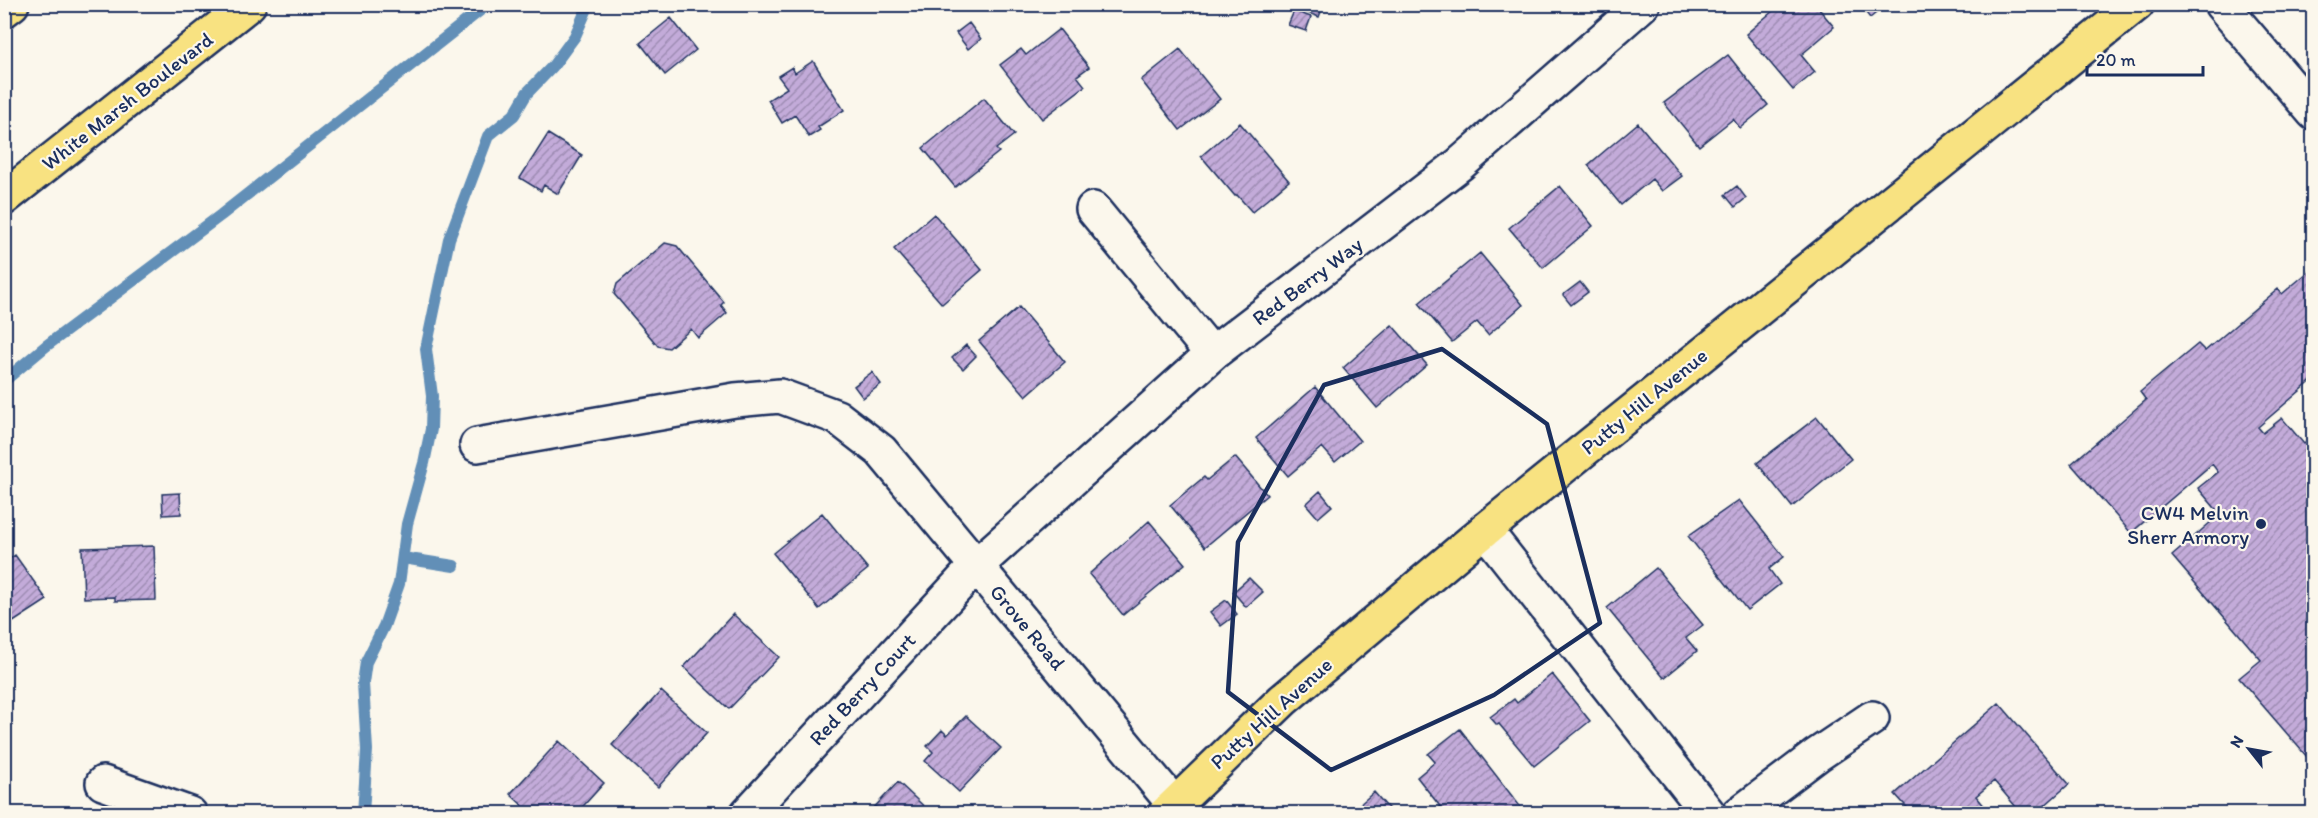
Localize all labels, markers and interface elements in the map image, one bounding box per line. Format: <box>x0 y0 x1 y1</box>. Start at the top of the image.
street label: White Marsh Boulevard <box>37 26 218 176</box>
scale bar <box>2087 39 2202 77</box>
text: 20 m <box>2096 49 2136 71</box>
street label: Red Berry Way <box>1247 231 1367 331</box>
street label: Putty Hill Avenue <box>1576 342 1712 460</box>
place label: CW4 Melvin Sherr Armory <box>2127 500 2249 549</box>
marker: CW4 Melvin Sherr Armory <box>2254 517 2268 531</box>
street label: Grove Road <box>985 579 1071 675</box>
street label: Red Berry Court <box>804 628 921 750</box>
street label: Putty Hill Avenue <box>1205 652 1337 774</box>
north arrow <box>2219 719 2279 779</box>
text: N <box>2226 732 2247 751</box>

